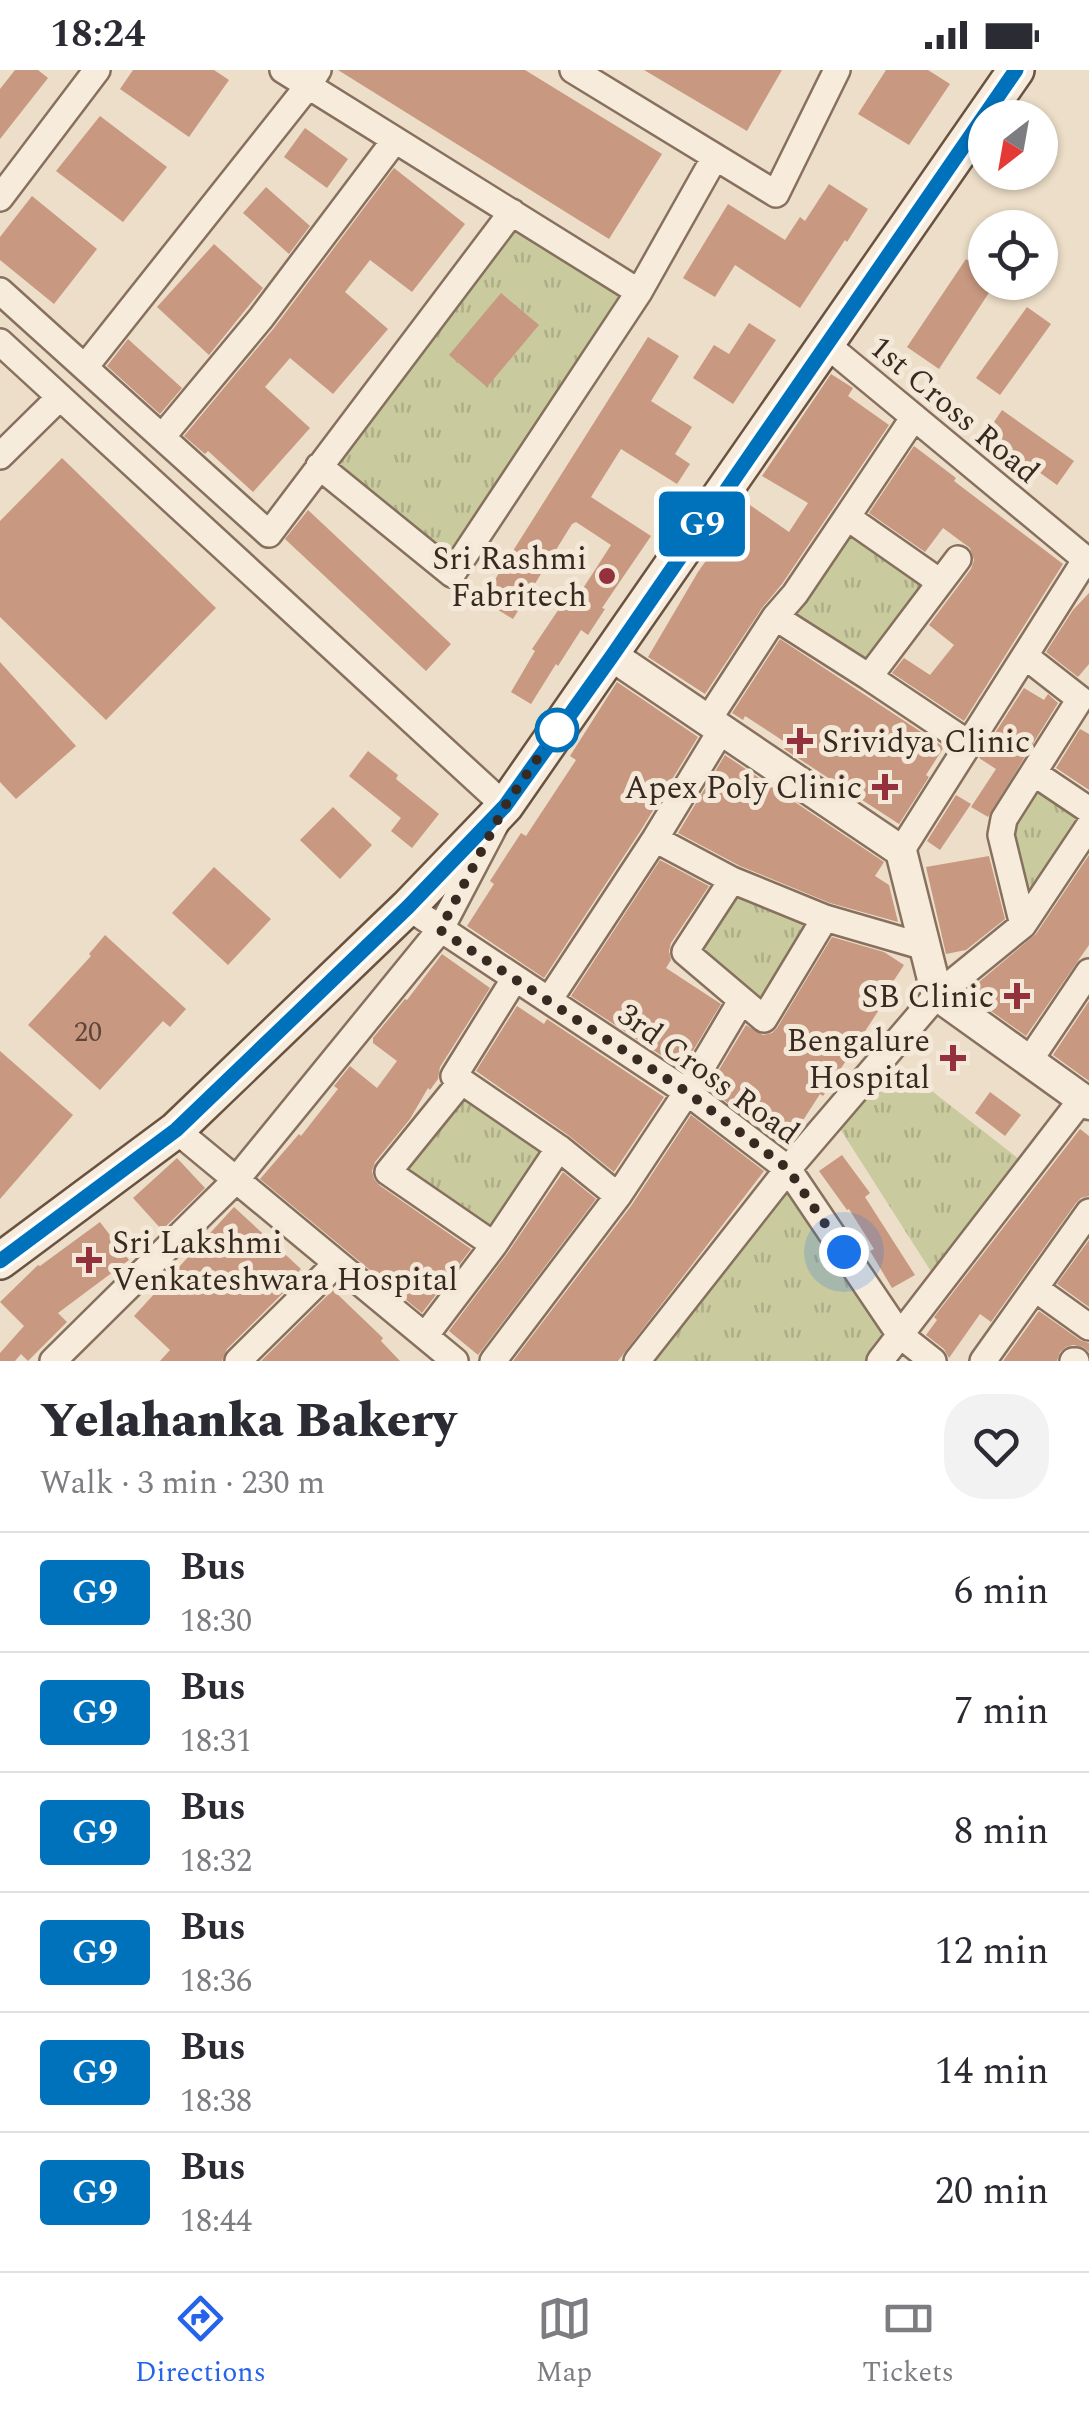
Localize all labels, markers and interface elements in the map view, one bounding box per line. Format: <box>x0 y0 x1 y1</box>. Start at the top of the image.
text: 18:24 <box>50 6 145 64</box>
north arrow <box>968 100 1058 190</box>
map controls <box>968 100 1058 300</box>
button: locate <box>968 210 1058 300</box>
street label: 1st Cross Road <box>858 324 1050 496</box>
line badge: G9 <box>657 492 747 556</box>
text: G9 <box>679 498 725 551</box>
place label: Sri Rashmi Fabritech <box>432 535 587 621</box>
marker: Sri Rashmi Fabritech <box>596 565 618 587</box>
unlabelled marker <box>536 709 578 751</box>
place label: Srividya Clinic <box>822 718 1030 767</box>
marker: Srividya Clinic <box>787 728 813 754</box>
place label: Apex Poly Clinic <box>624 764 862 813</box>
marker: Apex Poly Clinic <box>872 774 898 800</box>
place label: SB Clinic <box>861 973 994 1022</box>
marker: SB Clinic <box>1004 983 1030 1009</box>
street label: 3rd Cross Road <box>607 991 810 1157</box>
house number: 20 <box>74 1011 102 1054</box>
place label: Bengalure Hospital <box>786 1017 930 1103</box>
marker: Bengalure Hospital <box>940 1045 966 1071</box>
place label: Sri Lakshmi Venkateshwara Hospital <box>112 1219 458 1305</box>
your location <box>819 1227 869 1277</box>
marker: Sri Lakshmi Venkateshwara Hospital <box>76 1247 102 1273</box>
text: Yelahanka Bakery <box>40 1385 456 1458</box>
button: heart <box>944 1394 1049 1499</box>
text: Walk · 3 min · 230 m <box>40 1459 325 1508</box>
text: Bus <box>180 1539 246 1597</box>
text: 6 min <box>954 1563 1049 1621</box>
text: G9 <box>72 1566 118 1619</box>
text: 18:30 <box>180 1597 252 1646</box>
text: Bus <box>180 1659 246 1717</box>
text: 7 min <box>954 1683 1049 1741</box>
text: G9 <box>72 1686 118 1739</box>
text: 18:31 <box>180 1717 252 1766</box>
text: Bus <box>180 1779 246 1837</box>
text: 8 min <box>954 1803 1049 1861</box>
text: G9 <box>72 1806 118 1859</box>
text: 18:32 <box>180 1837 252 1886</box>
text: Bus <box>180 1899 246 1957</box>
text: 12 min <box>935 1923 1049 1981</box>
text: G9 <box>72 1926 118 1979</box>
text: 18:36 <box>180 1957 252 2006</box>
text: Bus <box>180 2019 246 2077</box>
text: 14 min <box>935 2043 1049 2101</box>
text: G9 <box>72 2046 118 2099</box>
text: 18:38 <box>180 2077 252 2126</box>
text: Bus <box>180 2139 246 2197</box>
text: 20 min <box>935 2163 1049 2221</box>
text: G9 <box>72 2166 118 2219</box>
text: 18:44 <box>180 2197 252 2246</box>
tab: Directions <box>135 2291 266 2394</box>
tab: Map <box>536 2291 592 2394</box>
tab: Tickets <box>862 2291 954 2394</box>

